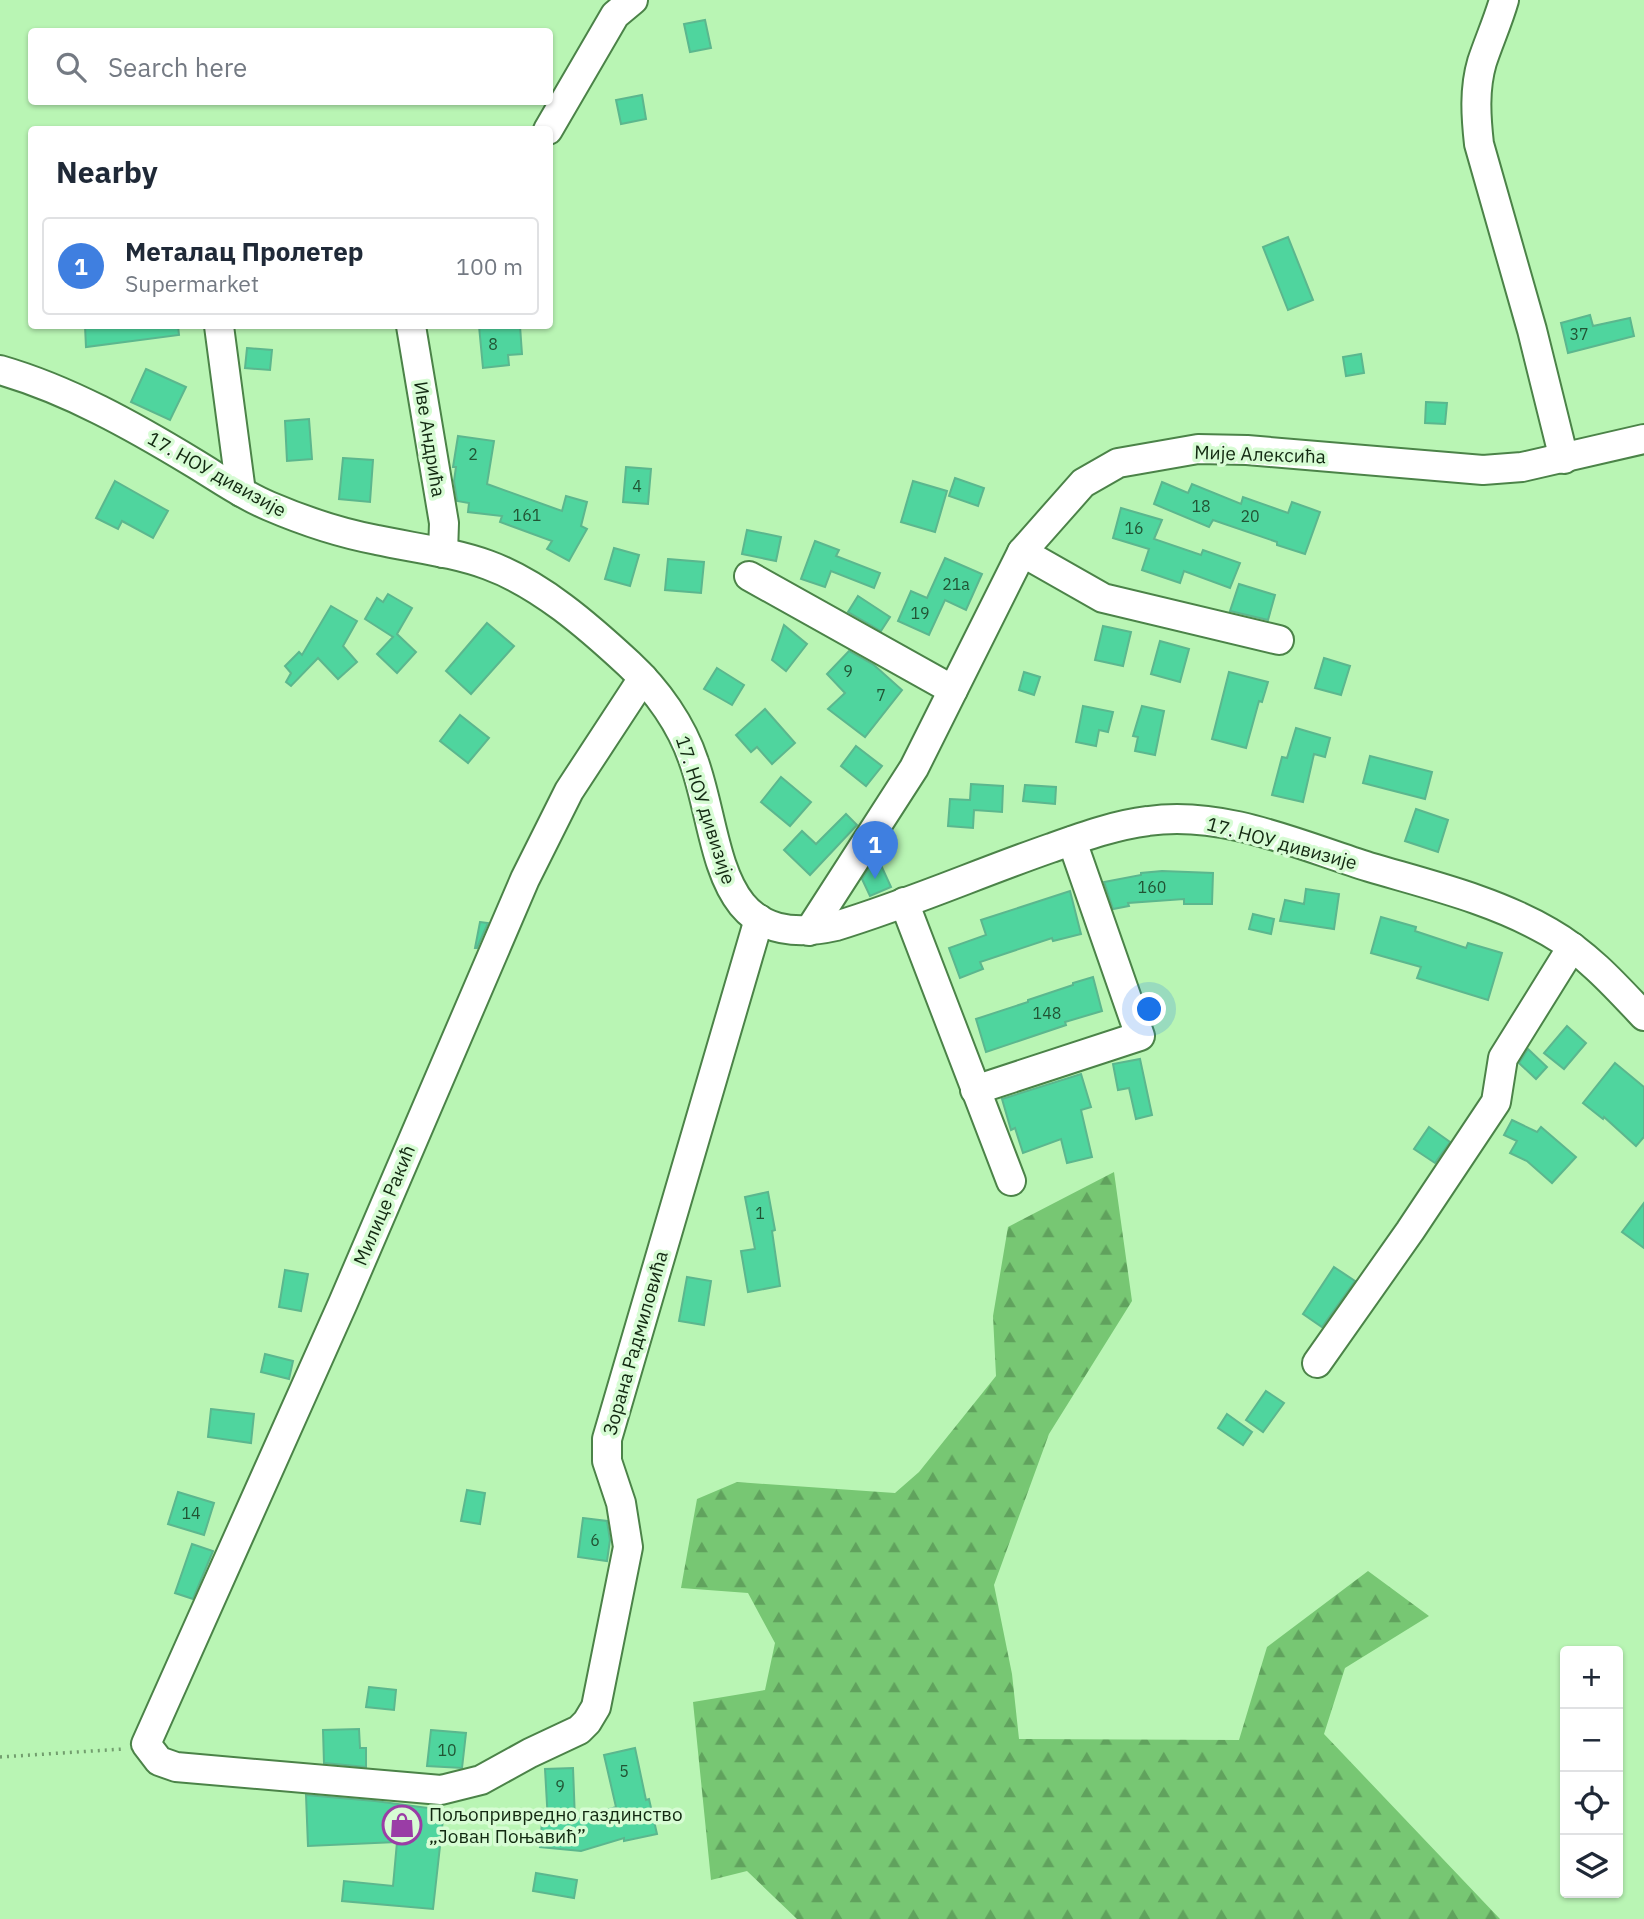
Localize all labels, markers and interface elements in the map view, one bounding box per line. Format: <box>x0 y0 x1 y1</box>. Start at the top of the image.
search box <box>28 28 553 105</box>
icon: search <box>52 48 90 86</box>
text: Search here <box>108 50 247 84</box>
text: Nearby <box>56 152 158 191</box>
text: Металац Пролетер <box>125 234 364 268</box>
text: 1 <box>74 251 88 281</box>
text: 100 m <box>456 251 523 281</box>
text: Supermarket <box>125 268 259 298</box>
house number: 37 <box>1569 324 1589 344</box>
house number: 8 <box>488 334 498 354</box>
street label: Иве Андрића <box>409 379 451 499</box>
street label: 17. НОУ дивизије <box>143 426 291 522</box>
street label: Мије Алексића <box>1194 440 1326 468</box>
house number: 2 <box>468 444 478 464</box>
house number: 4 <box>632 476 642 496</box>
house number: 18 <box>1191 496 1211 516</box>
house number: 161 <box>513 505 541 525</box>
house number: 20 <box>1240 506 1260 526</box>
house number: 16 <box>1124 518 1144 538</box>
house number: 21a <box>942 574 970 594</box>
house number: 19 <box>910 603 930 623</box>
house number: 9 <box>843 661 853 681</box>
house number: 7 <box>876 685 886 705</box>
street label: 17. НОУ дивизије <box>671 733 741 887</box>
street label: 17. НОУ дивизије <box>1204 811 1360 875</box>
pin: 1 <box>852 821 898 879</box>
house number: 160 <box>1138 877 1166 897</box>
your location <box>1132 992 1166 1026</box>
house number: 148 <box>1033 1003 1061 1023</box>
street label: Милице Ракић <box>348 1141 420 1269</box>
house number: 1 <box>755 1203 765 1223</box>
street label: Зорана Радмиловића <box>597 1248 673 1438</box>
house number: 14 <box>181 1503 201 1523</box>
house number: 6 <box>590 1530 600 1550</box>
map controls <box>1560 1646 1623 1898</box>
button: + <box>1560 1646 1623 1709</box>
button: − <box>1560 1709 1623 1772</box>
house number: 10 <box>437 1740 457 1760</box>
house number: 5 <box>619 1761 629 1781</box>
button: locate <box>1560 1772 1623 1835</box>
house number: 9 <box>555 1776 565 1796</box>
place label: Пољопривредно газдинство „Јован Поњавић” <box>429 1802 683 1848</box>
shop icon: Пољопривредно газдинство „Јован Поњавић” <box>381 1804 423 1846</box>
button: layers <box>1560 1835 1623 1898</box>

